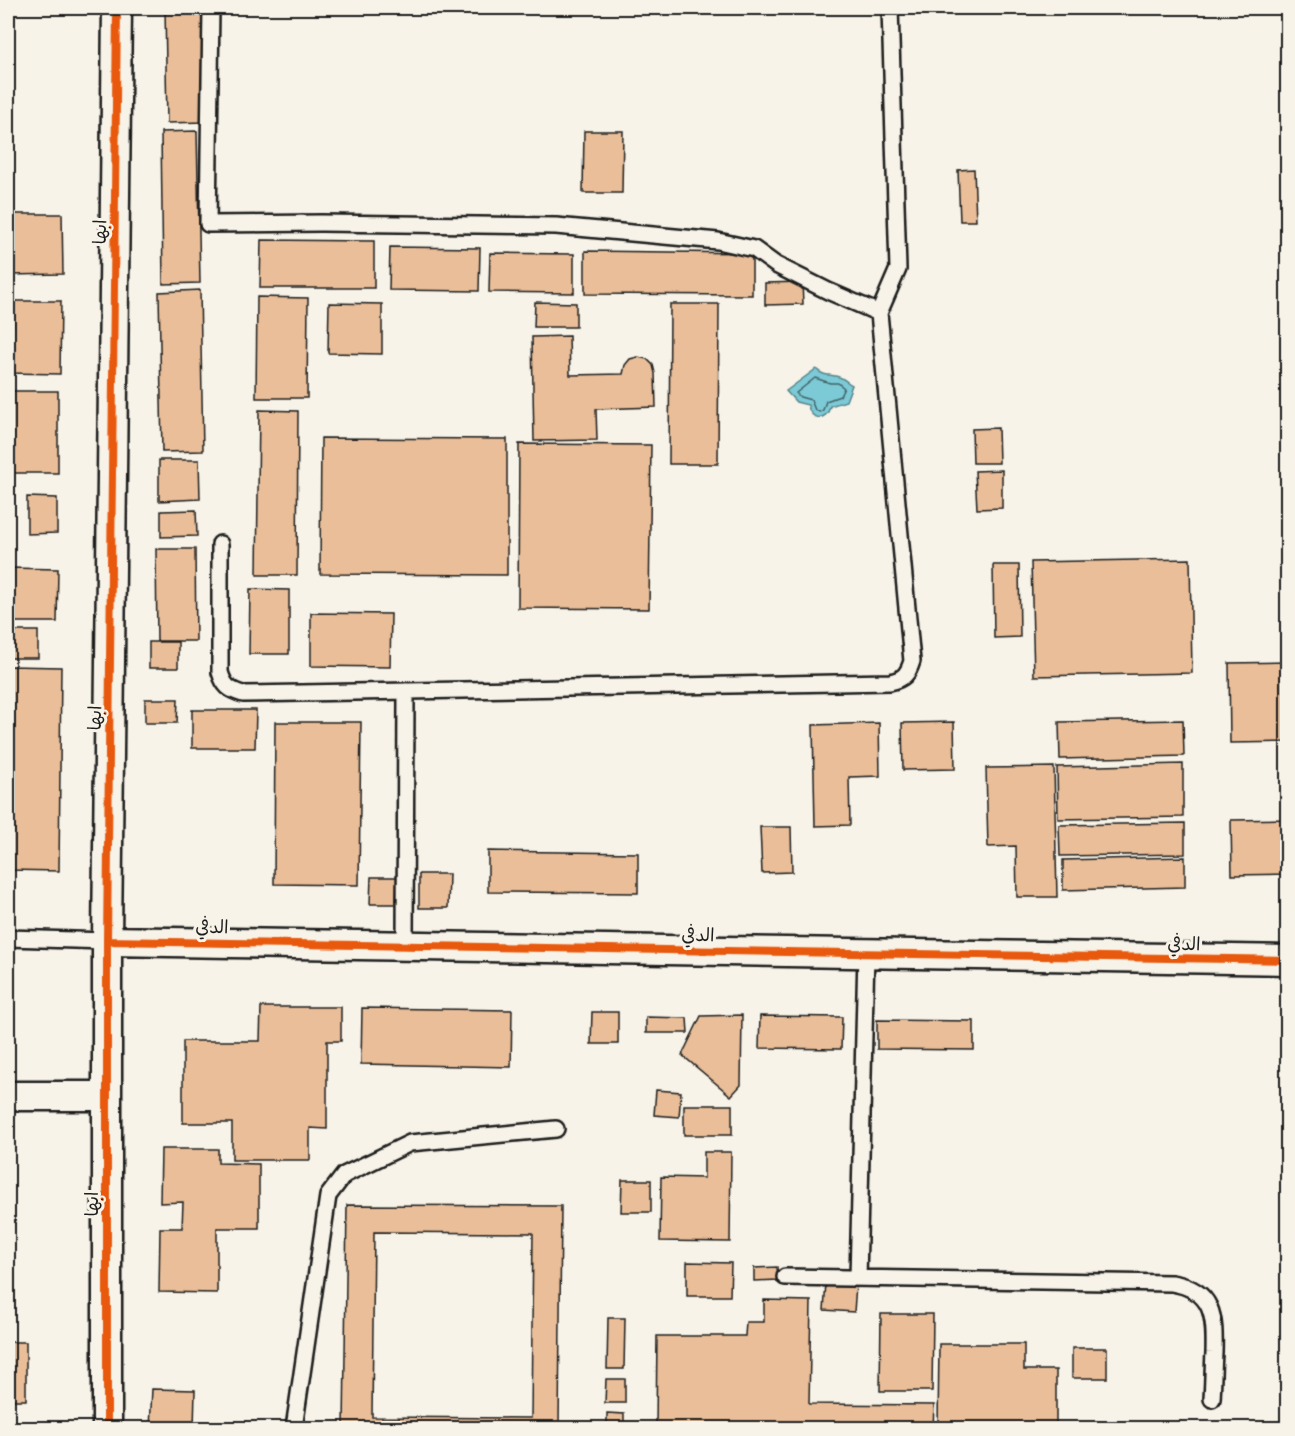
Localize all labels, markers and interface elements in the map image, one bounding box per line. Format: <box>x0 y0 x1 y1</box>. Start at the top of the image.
street label: ابها <box>90 219 111 245</box>
street label: ابها <box>85 705 106 731</box>
street label: الدفي <box>195 915 229 940</box>
street label: الدفي <box>681 923 715 948</box>
street label: الدفي <box>1167 932 1201 957</box>
street label: ابها <box>82 1192 103 1216</box>

